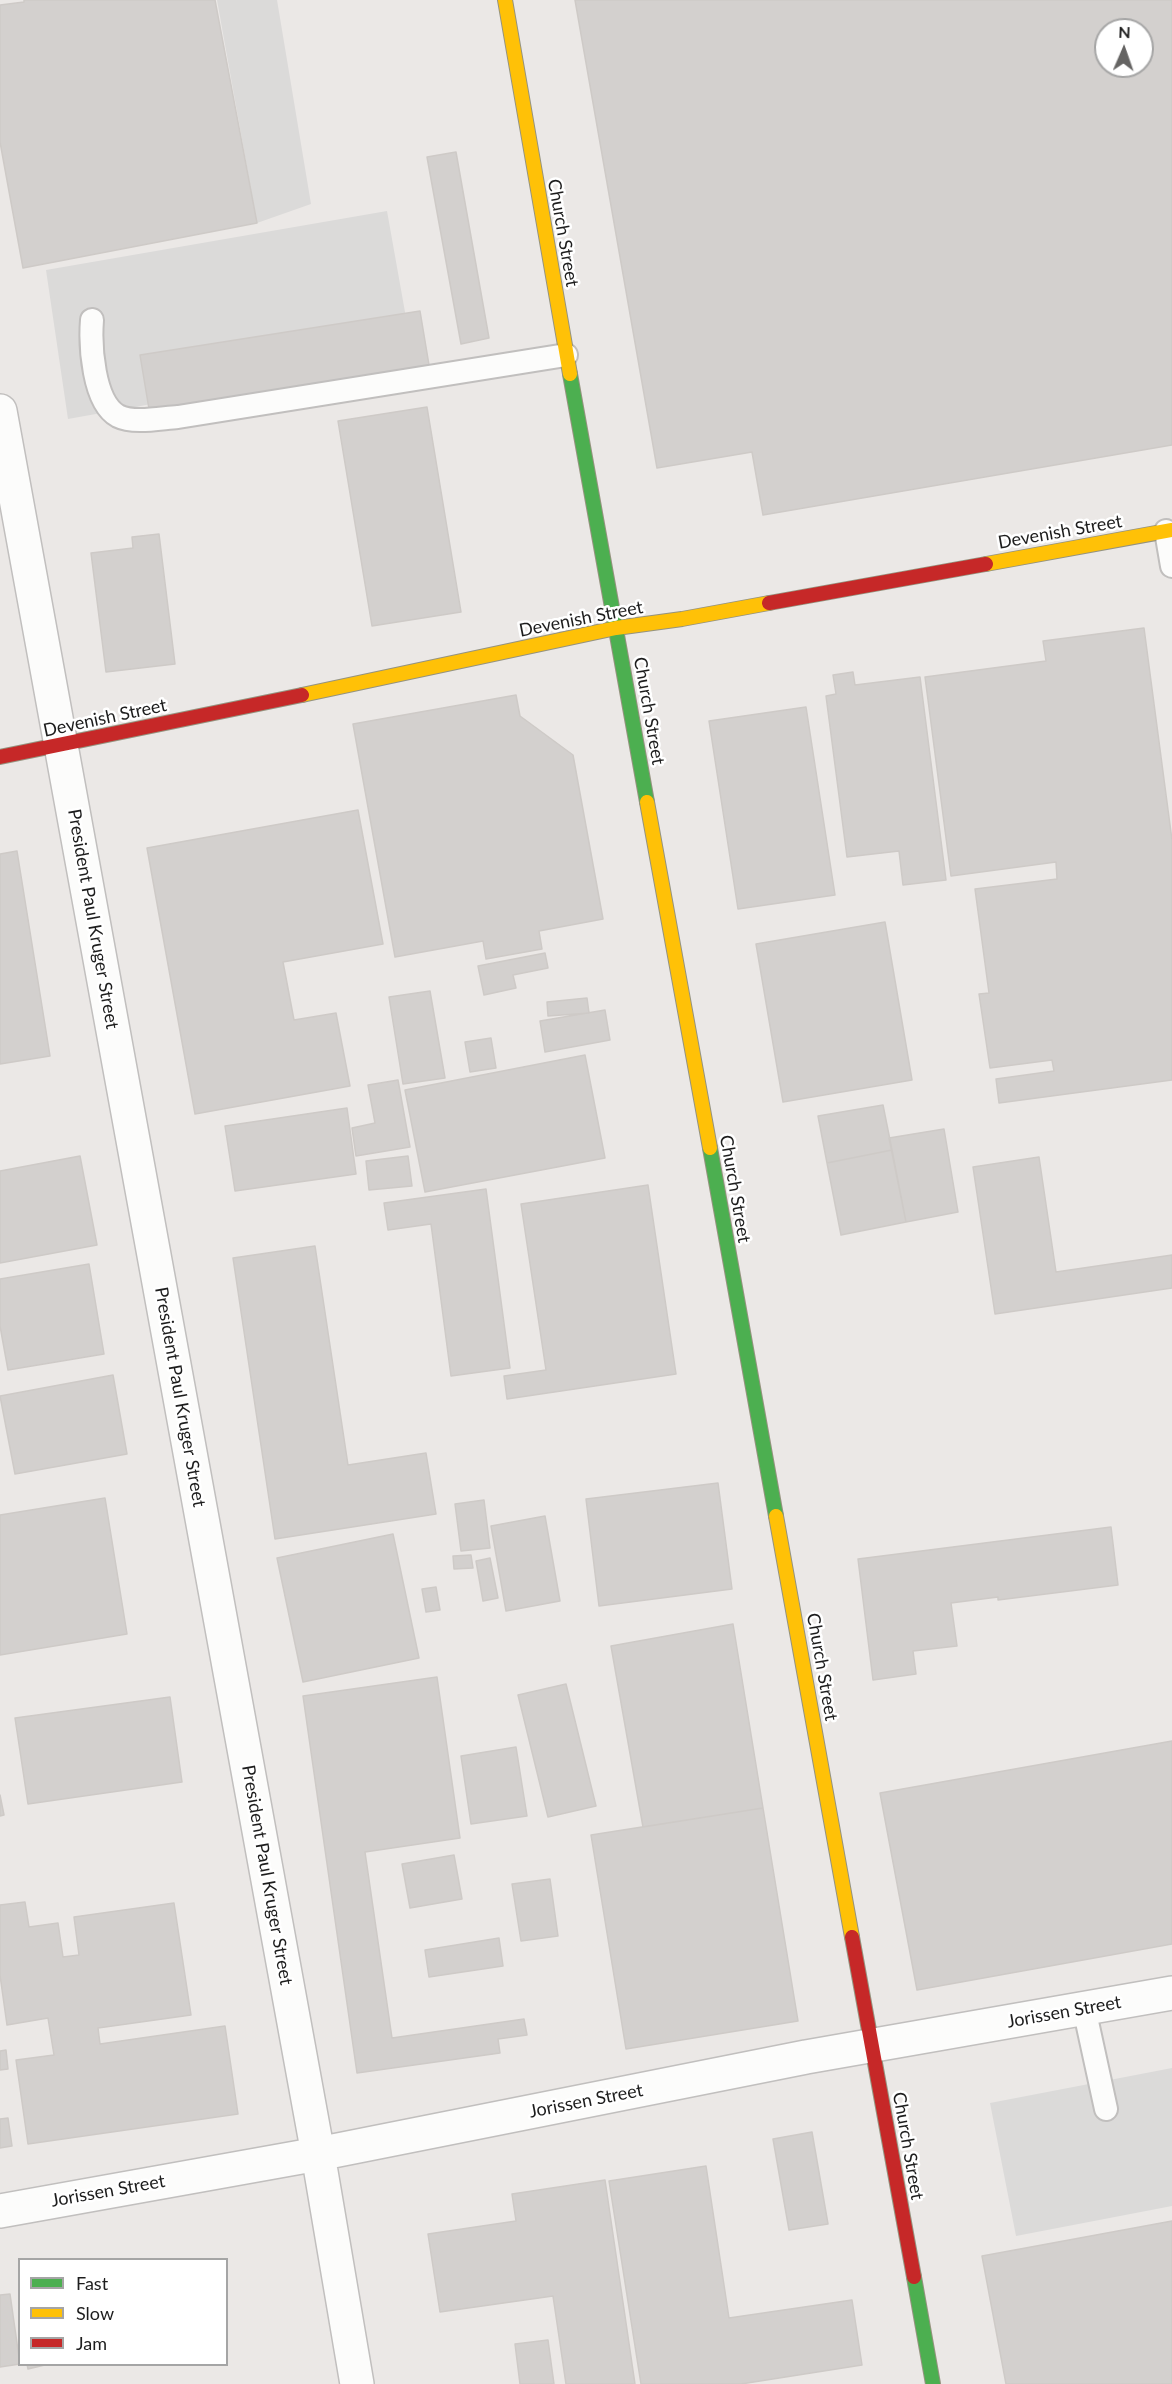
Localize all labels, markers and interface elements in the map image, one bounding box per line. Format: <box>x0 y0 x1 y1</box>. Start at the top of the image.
north arrow <box>1094 18 1154 78</box>
text: N <box>1118 22 1131 41</box>
street label: Church Street <box>543 177 583 289</box>
street label: Devenish Street <box>996 510 1124 554</box>
street label: Devenish Street <box>517 596 645 642</box>
street label: Church Street <box>629 655 669 767</box>
street label: Devenish Street <box>41 694 169 742</box>
street label: President Paul Kruger Street <box>63 807 123 1031</box>
street label: Church Street <box>715 1133 755 1245</box>
street label: President Paul Kruger Street <box>150 1285 210 1509</box>
street label: Church Street <box>802 1611 842 1723</box>
street label: President Paul Kruger Street <box>237 1763 297 1987</box>
street label: Jorissen Street <box>1005 1991 1123 2033</box>
street label: Jorissen Street <box>527 2079 645 2123</box>
street label: Church Street <box>888 2090 928 2202</box>
street label: Jorissen Street <box>49 2170 167 2212</box>
legend <box>18 2258 228 2366</box>
text: Fast <box>76 2272 108 2294</box>
text: Slow <box>76 2302 114 2324</box>
text: Jam <box>76 2332 107 2354</box>

